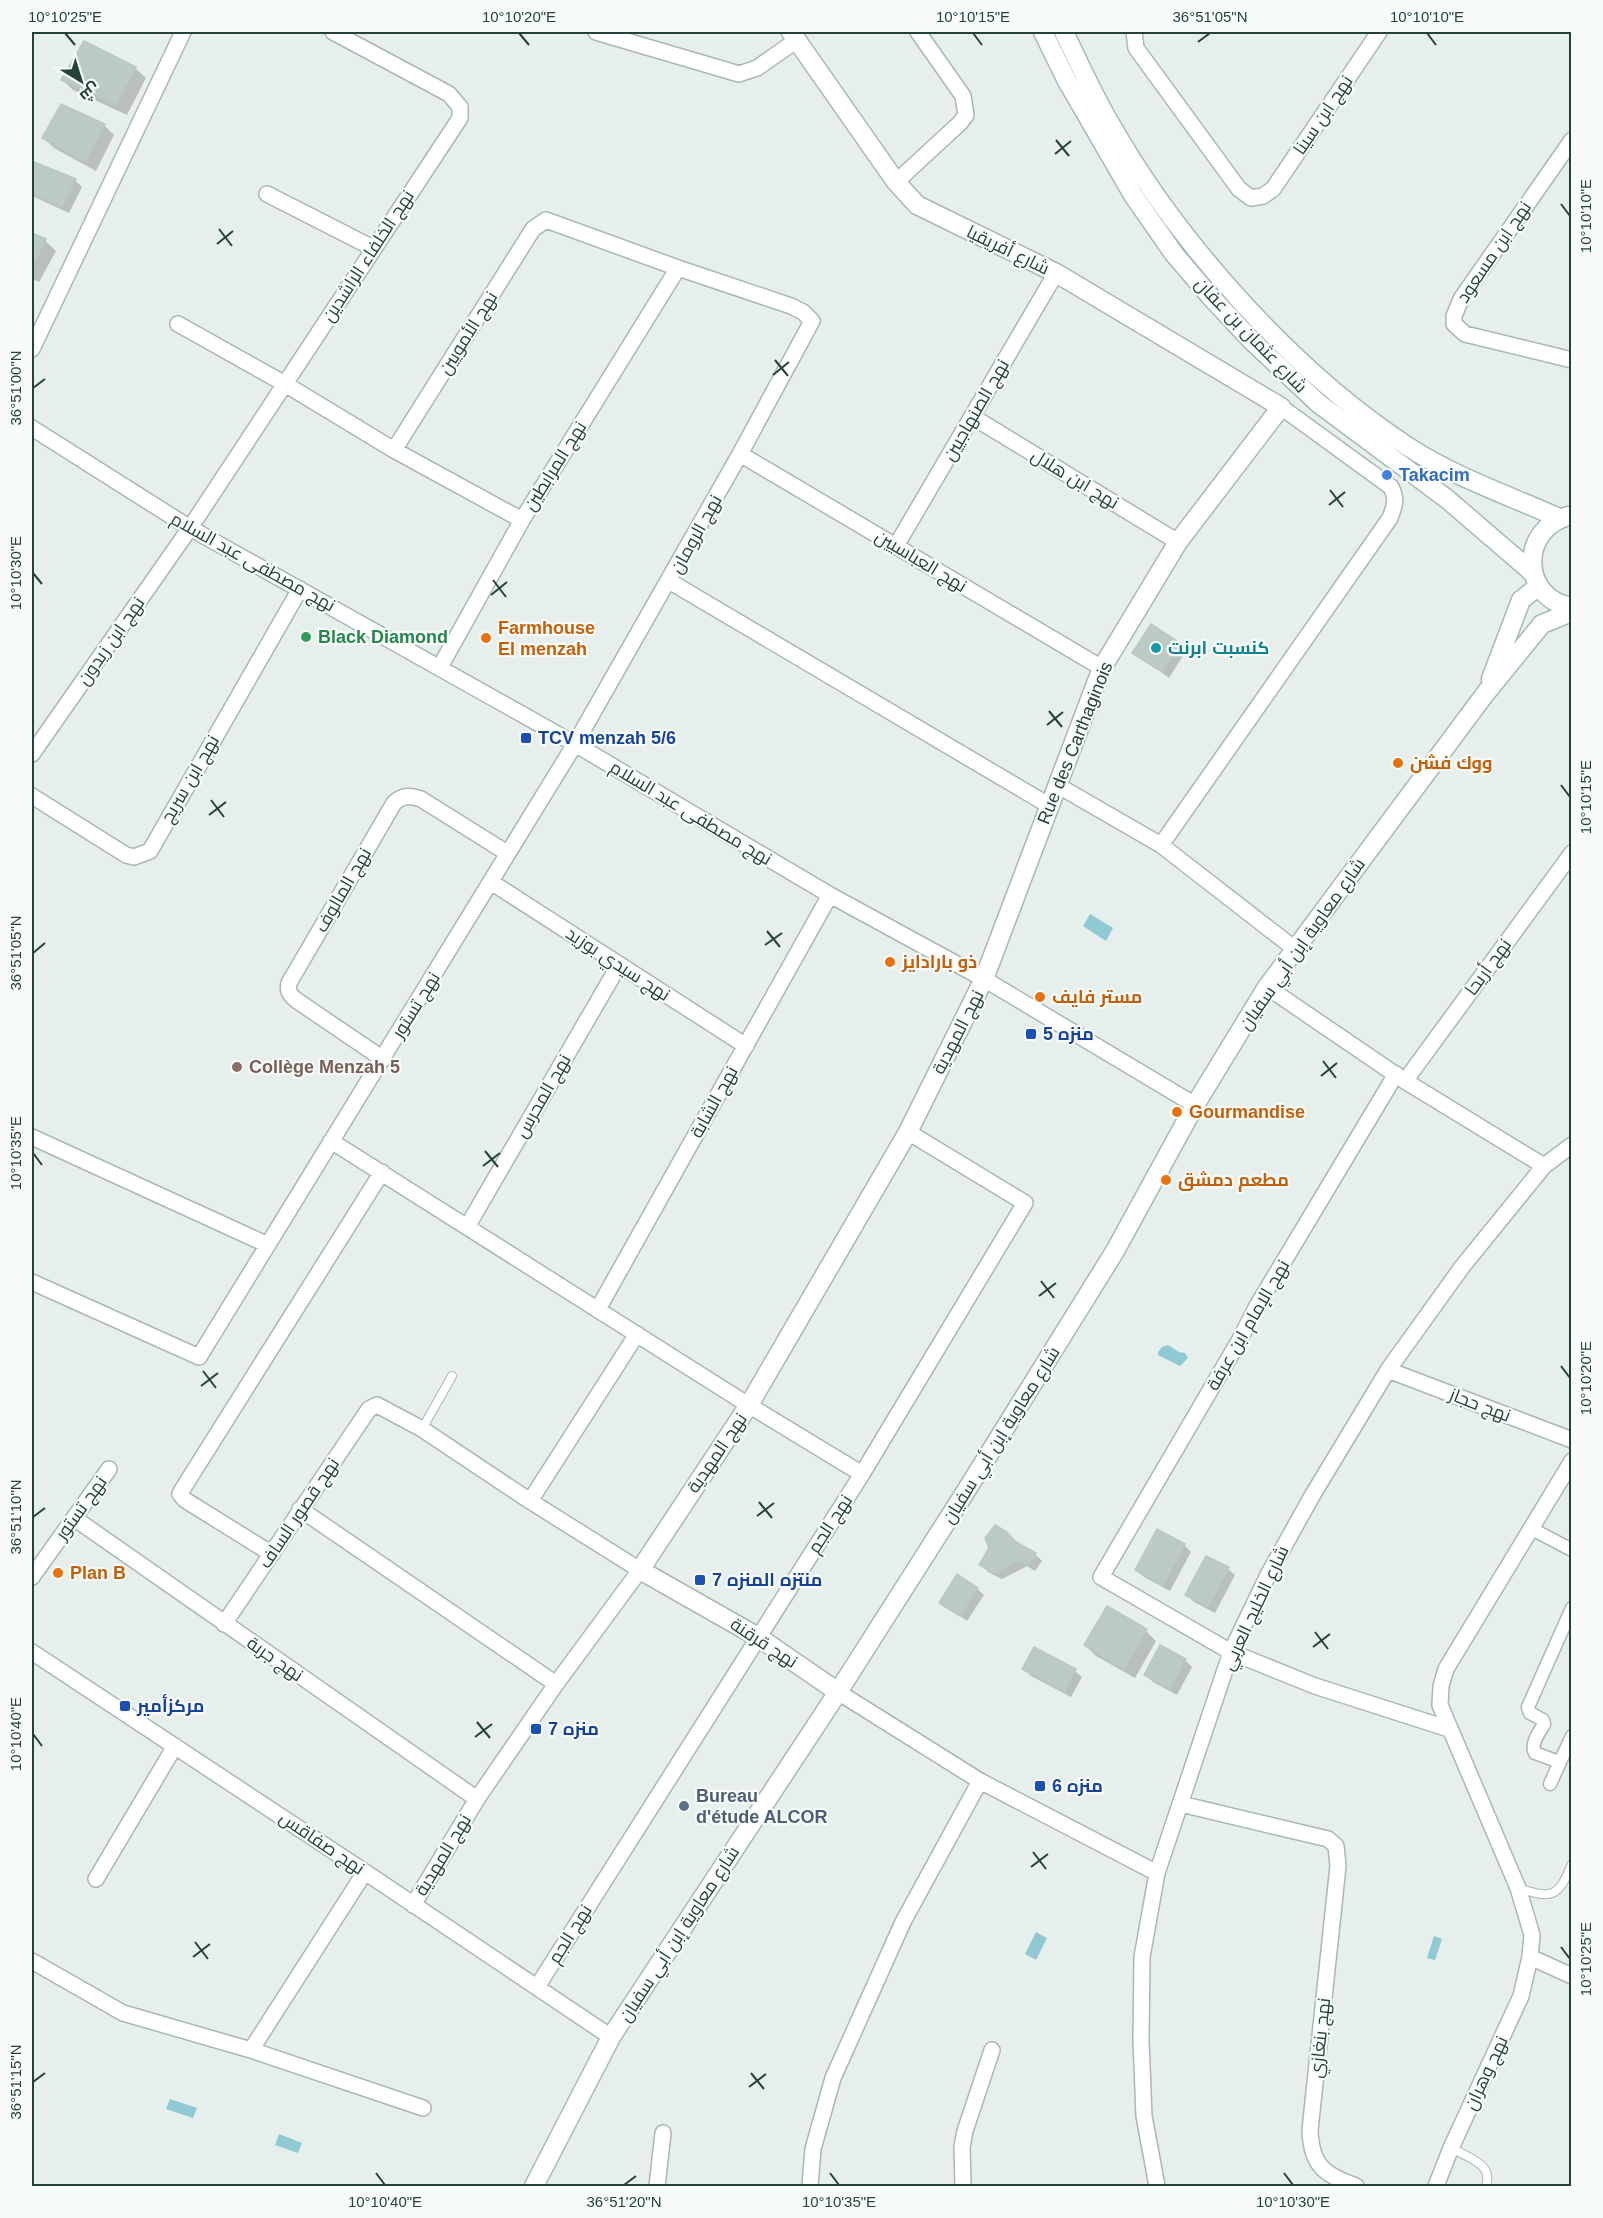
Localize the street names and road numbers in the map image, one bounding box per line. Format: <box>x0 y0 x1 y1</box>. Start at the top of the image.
street label: نهج ابن سينا <box>1289 72 1358 159</box>
street label: نهج الخلفاء الراشدين <box>318 187 420 327</box>
street label: نهج ابن مسعود <box>1453 198 1537 308</box>
street label: شارع أفريقيا <box>963 221 1053 280</box>
street label: شارع عثمان بن عفان <box>1190 273 1311 398</box>
street label: نهج الأمويين <box>435 288 503 379</box>
street label: نهج الصنهاجيين <box>939 356 1015 465</box>
street label: نهج المرابطين <box>520 418 592 515</box>
street label: نهج ابن هلال <box>1027 445 1122 515</box>
street label: نهج الرومان <box>666 491 728 578</box>
street label: نهج مصطفى عبد السلام <box>166 508 339 617</box>
street label: نهج العباسيين <box>871 526 970 598</box>
street label: نهج ابن زيدون <box>73 593 150 690</box>
street label: Rue des Carthaginois <box>1033 659 1117 827</box>
street label: نهج ابن سريج <box>157 732 225 827</box>
street label: نهج مصطفى عبد السلام <box>606 757 775 871</box>
street label: نهج المالوف <box>311 844 377 937</box>
street label: شارع معاوية إبن أبي سفيان <box>1234 854 1372 1036</box>
street label: نهج سيدي بوزيد <box>560 923 674 1008</box>
street label: نهج أريحا <box>1460 934 1517 1000</box>
street label: نهج تستور <box>387 968 446 1043</box>
street label: نهج المهدية <box>928 987 989 1078</box>
street label: نهج المحرس <box>511 1051 577 1142</box>
street label: نهج الشابة <box>686 1063 744 1142</box>
street label: نهج الإمام ابن عرفة <box>1203 1256 1295 1395</box>
street label: شارع معاوية إبن أبي سفيان <box>937 1342 1067 1529</box>
street label: نهج حجاز <box>1445 1384 1513 1428</box>
street label: نهج المهدية <box>683 1409 753 1498</box>
street label: نهج قصور الساف <box>255 1454 345 1573</box>
street label: نهج تستور <box>51 1472 112 1546</box>
street label: نهج الجم <box>804 1491 858 1558</box>
street label: شارع الخليج العربي <box>1217 1543 1296 1675</box>
street label: نهج قرقنة <box>726 1614 801 1674</box>
street label: نهج جربة <box>242 1633 307 1687</box>
street label: نهج صفاقس <box>275 1807 368 1880</box>
street label: نهج المهدية <box>411 1811 477 1900</box>
street label: شارع معاوية إبن أبي سفيان <box>614 1842 747 2028</box>
street label: نهج الجم <box>544 1901 598 1968</box>
street label: نهج بنغازي <box>1306 1997 1338 2080</box>
street label: نهج وهران <box>1460 2033 1514 2114</box>

